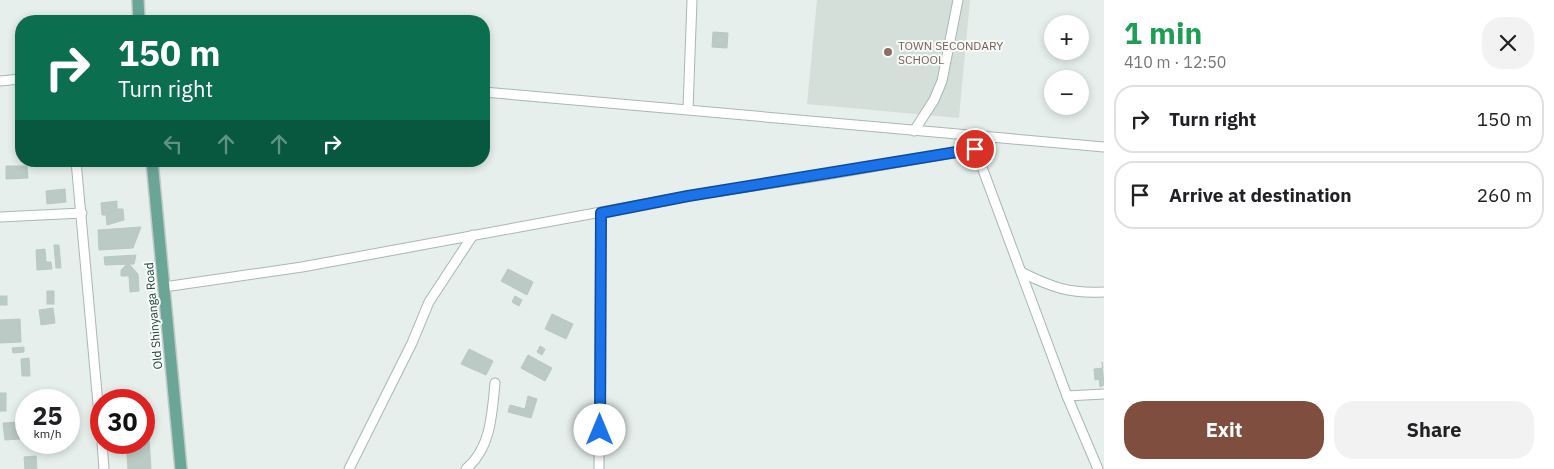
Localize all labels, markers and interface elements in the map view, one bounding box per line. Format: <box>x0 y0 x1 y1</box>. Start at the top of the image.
text: 1 min <box>1124 13 1202 52</box>
map controls <box>1044 15 1089 115</box>
button: + <box>1044 15 1089 60</box>
button: close <box>1482 17 1534 69</box>
text: 150 m <box>118 30 221 76</box>
icon: right <box>35 35 100 100</box>
place label: TOWN SECONDARY SCHOOL <box>898 38 1003 67</box>
marker: TOWN SECONDARY SCHOOL <box>882 46 894 58</box>
text: 410 m · 12:50 <box>1124 52 1226 72</box>
button: − <box>1044 70 1089 115</box>
text: Turn right <box>118 74 213 103</box>
icon: right <box>1126 105 1154 133</box>
text: Turn right <box>1169 107 1256 131</box>
text: 150 m <box>1477 107 1532 131</box>
pin <box>954 128 996 170</box>
icon: left <box>159 130 187 158</box>
icon: ahead <box>212 130 240 158</box>
icon: ahead <box>265 130 293 158</box>
icon: right <box>318 130 346 158</box>
icon: arrive <box>961 135 989 163</box>
icon: arrive <box>1126 181 1154 209</box>
text: Arrive at destination <box>1169 183 1352 207</box>
text: 260 m <box>1477 183 1532 207</box>
street label: Old Shinyanga Road <box>141 262 165 370</box>
speed limit sign: 30 <box>90 389 155 454</box>
text: 25 <box>32 399 63 432</box>
button: Exit <box>1124 401 1324 459</box>
button: Share <box>1334 401 1534 459</box>
position arrow <box>573 403 625 455</box>
text: km/h <box>33 426 62 441</box>

